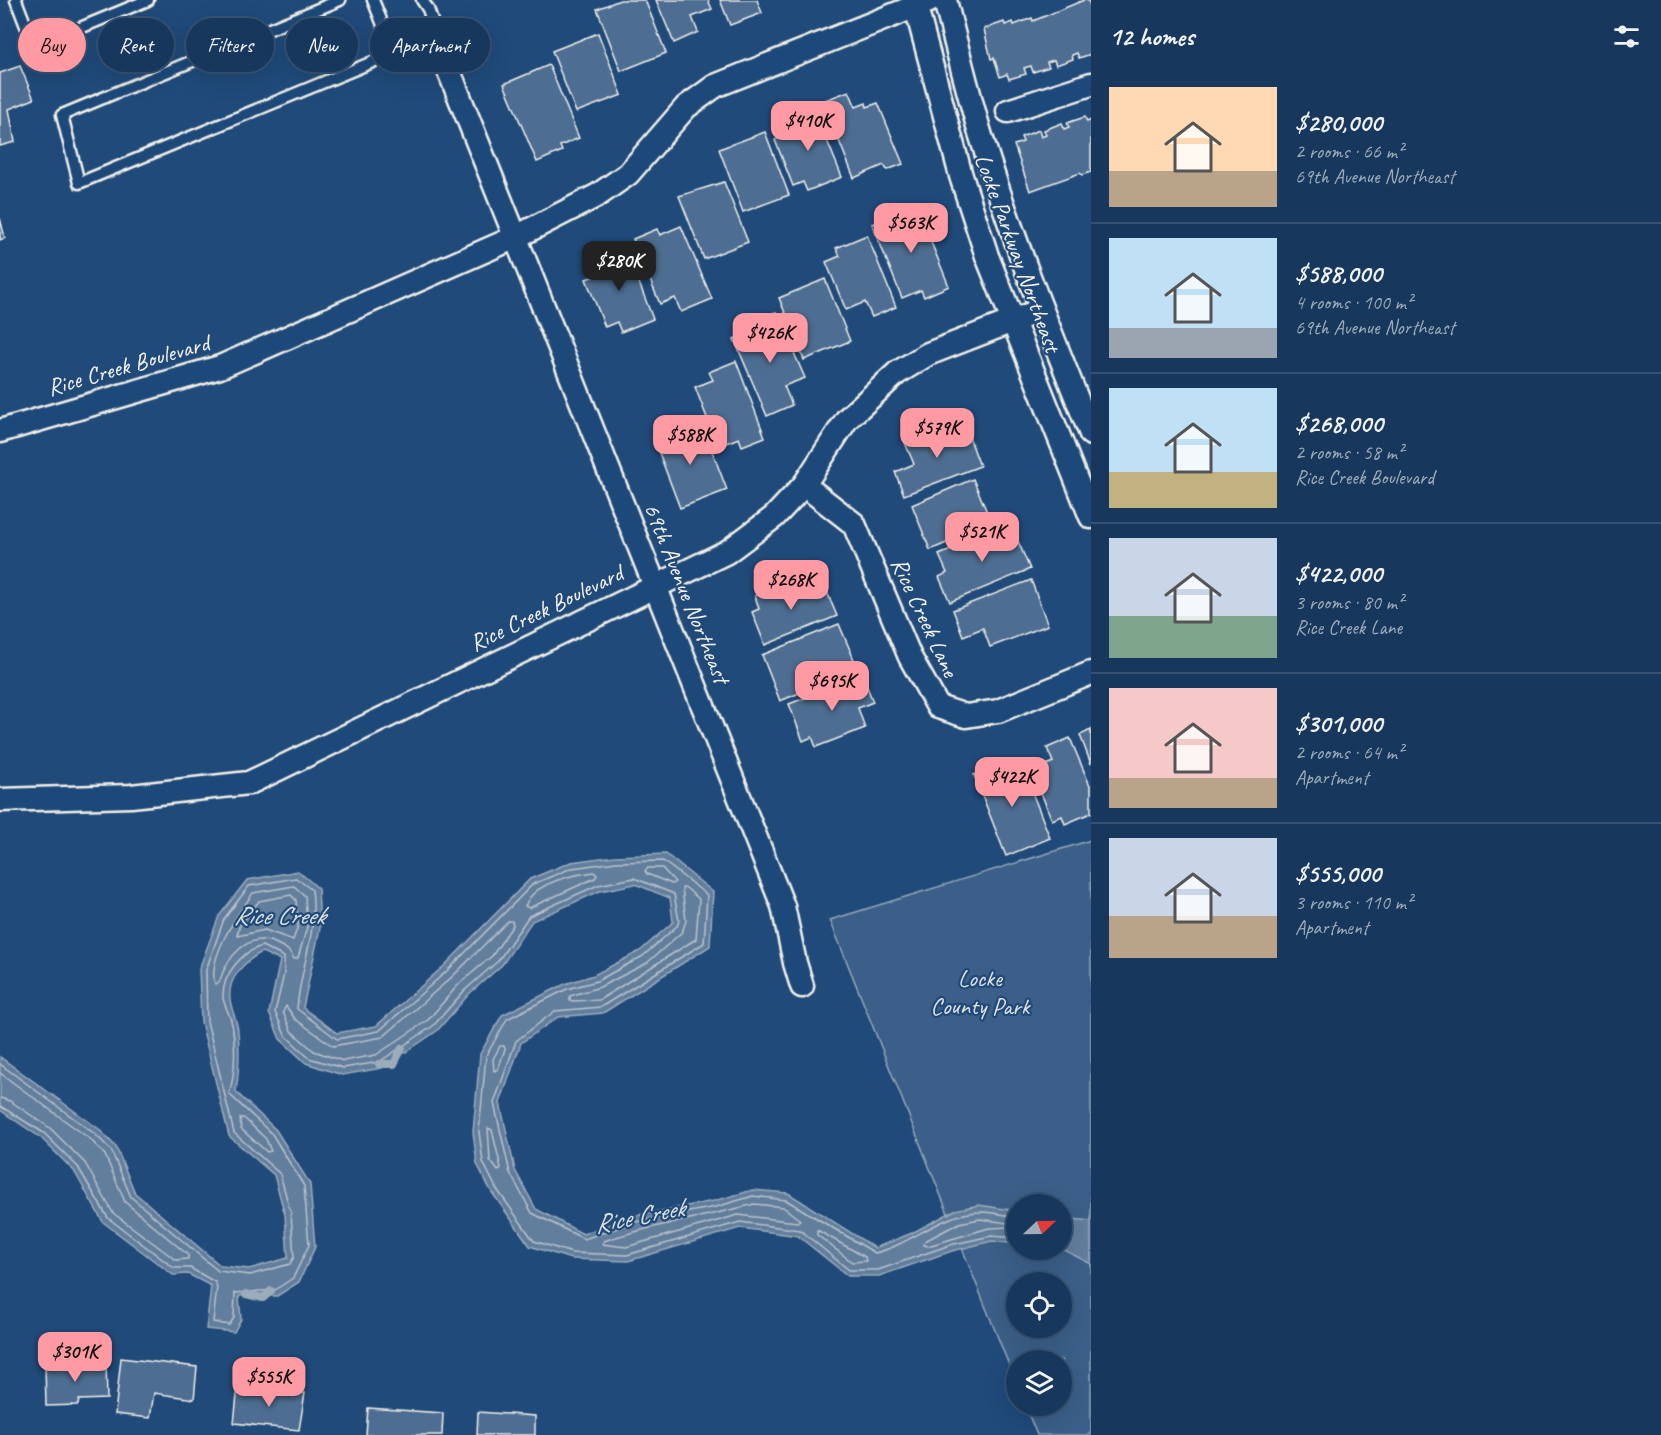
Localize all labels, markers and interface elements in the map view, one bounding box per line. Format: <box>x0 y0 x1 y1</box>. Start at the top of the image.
chip: Buy <box>18 18 86 72</box>
chip: Rent <box>98 18 174 72</box>
chip: Filters <box>186 18 274 72</box>
chip: New <box>286 18 358 72</box>
chip: Apartment <box>370 18 490 72</box>
text: 12 homes <box>1109 20 1194 53</box>
icon: filters <box>1610 20 1643 53</box>
pin: $410K <box>766 101 850 152</box>
text: $280,000 <box>1295 106 1382 139</box>
text: $410K <box>785 108 831 133</box>
icon: home <box>1157 111 1229 183</box>
text: 2 rooms · 66 m² <box>1295 139 1403 164</box>
street label: Locke Parkway Northeast <box>968 150 1068 358</box>
text: 69th Avenue Northeast <box>1295 164 1455 189</box>
pin: $563K <box>869 203 953 254</box>
text: $563K <box>888 210 934 235</box>
pin: $280K <box>577 241 661 292</box>
text: $280K <box>596 248 642 273</box>
text: $588,000 <box>1295 257 1382 290</box>
icon: home <box>1157 262 1229 334</box>
text: 4 rooms · 100 m² <box>1295 290 1412 315</box>
pin: $426K <box>728 313 812 364</box>
text: 69th Avenue Northeast <box>1295 315 1455 340</box>
text: $426K <box>747 320 793 345</box>
street label: Rice Creek Boulevard <box>44 327 216 402</box>
text: $268,000 <box>1295 407 1383 440</box>
pin: $579K <box>895 408 979 459</box>
icon: home <box>1157 412 1229 484</box>
pin: $588K <box>648 415 732 466</box>
text: $579K <box>914 415 960 440</box>
text: $588K <box>667 422 713 447</box>
text: 2 rooms · 58 m² <box>1295 440 1403 465</box>
text: Rice Creek Boulevard <box>1295 465 1434 490</box>
street label: 69th Avenue Northeast <box>637 499 738 690</box>
pin: $521K <box>940 512 1024 563</box>
text: $521K <box>959 519 1005 544</box>
street label: Rice Creek Lane <box>884 553 967 683</box>
street label: Rice Creek Boulevard <box>464 556 631 658</box>
text: $422,000 <box>1295 557 1382 590</box>
pin: $268K <box>749 560 833 611</box>
icon: home <box>1157 562 1229 634</box>
text: $268K <box>768 567 814 592</box>
text: 3 rooms · 80 m² <box>1295 590 1403 615</box>
text: Rice Creek Lane <box>1295 615 1402 640</box>
pin: $695K <box>790 661 874 712</box>
text: $695K <box>809 668 855 693</box>
text: $301,000 <box>1295 707 1382 740</box>
icon: home <box>1157 712 1229 784</box>
text: 2 rooms · 64 m² <box>1295 740 1403 765</box>
pin: $422K <box>970 757 1054 808</box>
text: $422K <box>989 764 1035 789</box>
text: Apartment <box>1295 765 1368 790</box>
text: $555,000 <box>1295 857 1381 890</box>
icon: home <box>1157 862 1229 934</box>
text: 3 rooms · 110 m² <box>1295 890 1412 915</box>
water label: Rice Creek <box>233 899 330 932</box>
text: Apartment <box>1295 915 1368 940</box>
park label: Locke County Park <box>931 963 1032 1021</box>
water label: Rice Creek <box>591 1190 692 1241</box>
north arrow <box>1006 1194 1072 1260</box>
map controls <box>1006 1194 1072 1416</box>
button: locate <box>1006 1272 1072 1338</box>
pin: $301K <box>33 1332 117 1383</box>
text: $301K <box>52 1339 98 1364</box>
button: layers <box>1006 1350 1072 1416</box>
pin: $555K <box>227 1357 311 1408</box>
text: $555K <box>246 1364 292 1389</box>

